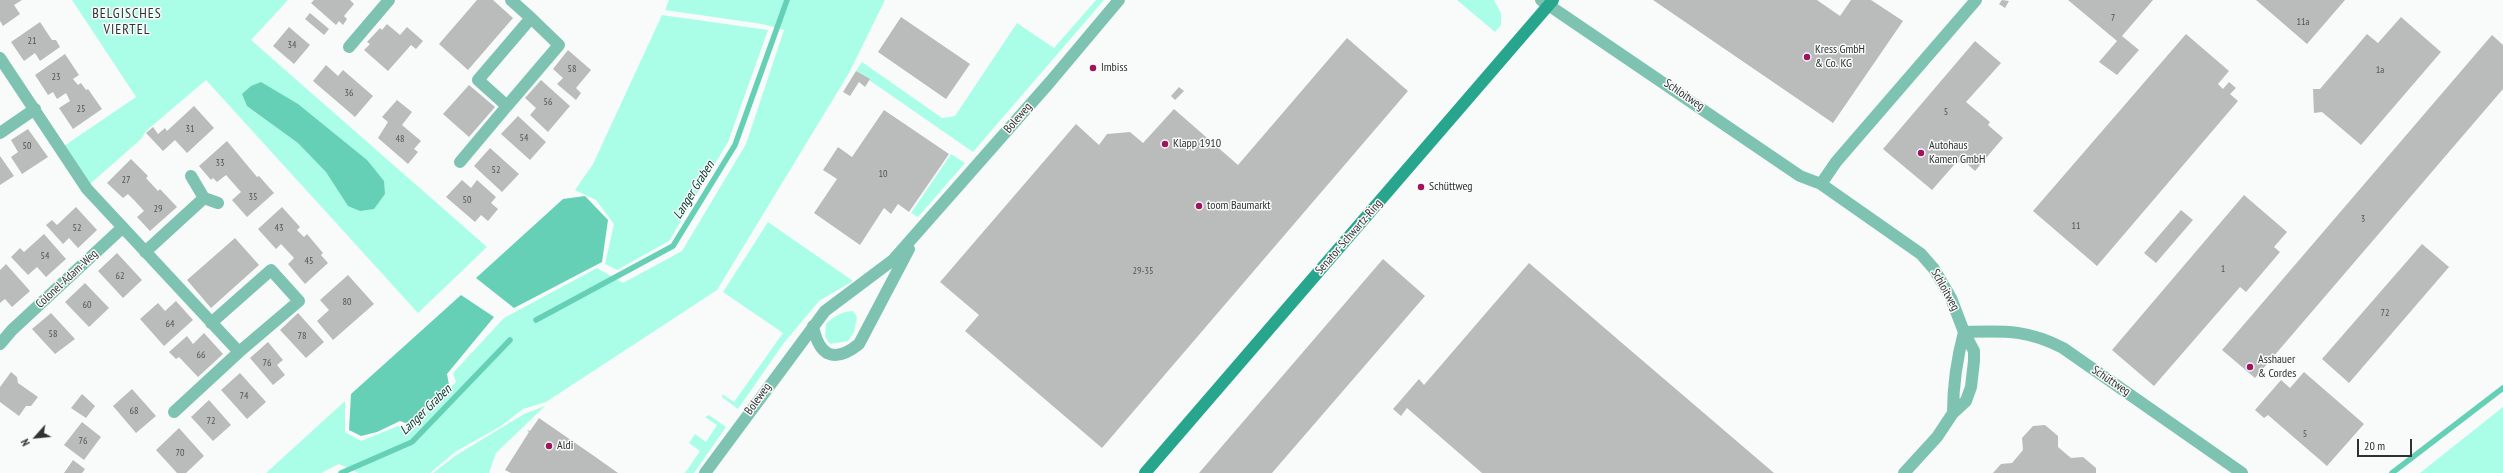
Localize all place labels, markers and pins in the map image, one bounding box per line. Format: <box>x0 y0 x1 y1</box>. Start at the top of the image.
place label: Kress GmbH & Co. KG <box>1815 43 1865 71</box>
marker: Kress GmbH & Co. KG <box>1802 52 1812 62</box>
place label: Imbiss <box>1101 61 1128 75</box>
marker: Imbiss <box>1088 63 1098 73</box>
place label: Klapp 1910 <box>1173 137 1221 151</box>
marker: Klapp 1910 <box>1160 139 1170 149</box>
place label: Autohaus Kamen GmbH <box>1929 139 1985 167</box>
marker: Autohaus Kamen GmbH <box>1916 148 1926 158</box>
place label: Schüttweg <box>1429 180 1473 194</box>
marker: Schüttweg <box>1416 182 1426 192</box>
place label: toom Baumarkt <box>1207 199 1270 213</box>
marker: toom Baumarkt <box>1194 201 1204 211</box>
place label: Asshauer & Cordes <box>2258 353 2296 381</box>
marker: Asshauer & Cordes <box>2245 362 2255 372</box>
place label: Aldi <box>557 439 573 453</box>
marker: Aldi <box>544 441 554 451</box>

